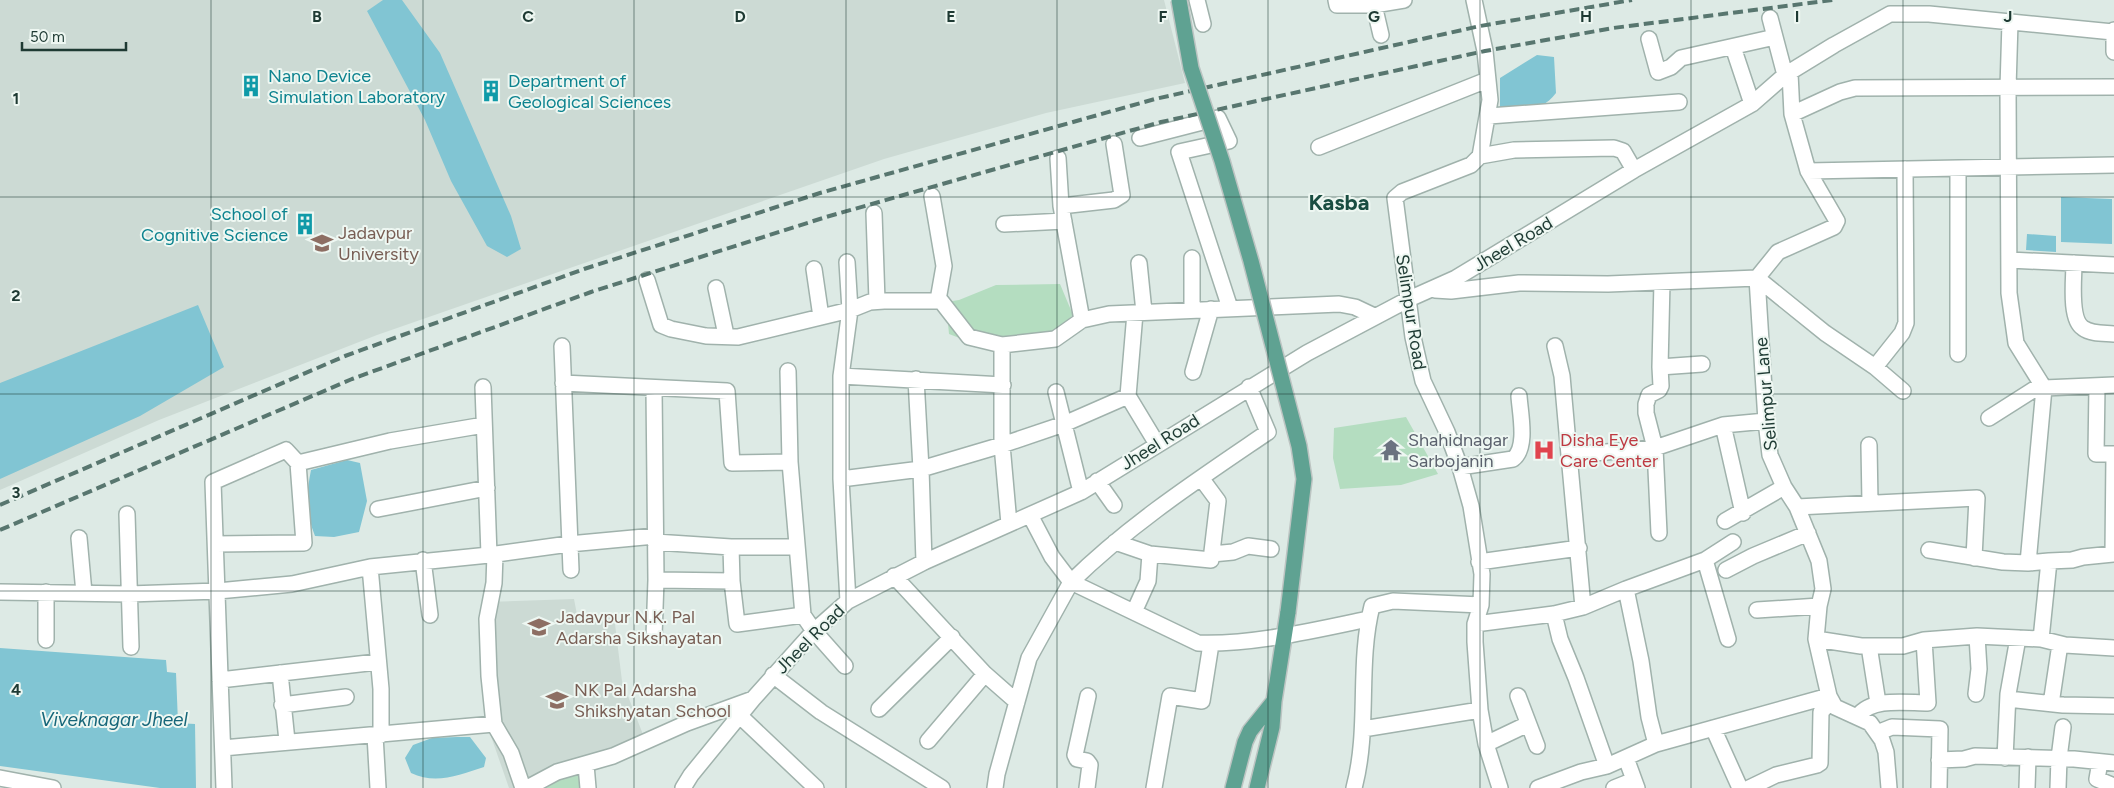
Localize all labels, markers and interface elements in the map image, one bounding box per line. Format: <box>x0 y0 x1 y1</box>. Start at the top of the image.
text: B <box>312 7 322 26</box>
text: C <box>522 7 534 26</box>
text: D <box>734 7 746 26</box>
text: E <box>946 7 956 26</box>
text: F <box>1159 7 1168 26</box>
text: G <box>1368 7 1380 26</box>
text: H <box>1580 7 1592 26</box>
text: I <box>1795 7 1799 26</box>
text: J <box>2004 7 2012 26</box>
scale bar <box>22 20 126 52</box>
text: 50 m <box>30 28 65 46</box>
place label: Nano Device Simulation Laboratory <box>268 65 446 108</box>
place label: Department of Geological Sciences <box>508 70 671 113</box>
building icon: Nano Device Simulation Laboratory <box>238 73 264 99</box>
building icon: Department of Geological Sciences <box>478 78 504 104</box>
text: 1 <box>13 89 19 108</box>
district label: Kasba <box>1309 189 1369 216</box>
place label: School of Cognitive Science <box>141 203 288 246</box>
building icon: School of Cognitive Science <box>292 211 318 237</box>
street label: Jheel Road <box>1469 212 1557 276</box>
place label: Jadavpur University <box>338 222 419 265</box>
school or university icon: Jadavpur University <box>309 230 335 256</box>
street label: Selimpur Road <box>1391 253 1431 371</box>
text: 2 <box>11 286 21 305</box>
street label: Selimpur Lane <box>1750 336 1782 452</box>
street label: Jheel Road <box>1117 409 1203 475</box>
place label: Shahidnagar Sarbojanin <box>1408 429 1508 472</box>
place label: Disha Eye Care Center <box>1560 429 1658 472</box>
temple icon: Shahidnagar Sarbojanin <box>1378 437 1404 463</box>
hospital icon: Disha Eye Care Center <box>1531 437 1557 463</box>
text: 3 <box>12 483 21 502</box>
street label: Jheel Road <box>771 600 849 678</box>
place label: Jadavpur N.K. Pal Adarsha Sikshayatan <box>556 606 722 649</box>
school or university icon: Jadavpur N.K. Pal Adarsha Sikshayatan <box>526 614 552 640</box>
place label: NK Pal Adarsha Shikshyatan School <box>574 679 731 722</box>
text: 4 <box>11 680 21 699</box>
school or university icon: NK Pal Adarsha Shikshyatan School <box>544 687 570 713</box>
water label: Viveknagar Jheel <box>40 708 189 731</box>

